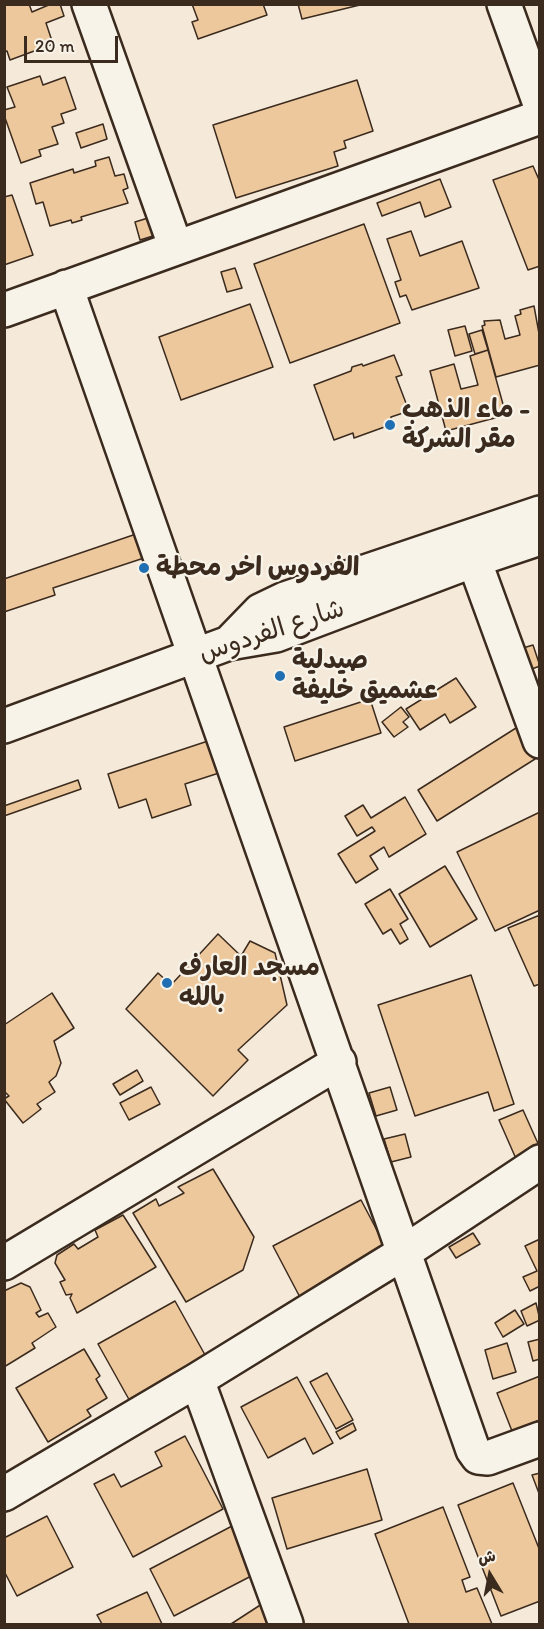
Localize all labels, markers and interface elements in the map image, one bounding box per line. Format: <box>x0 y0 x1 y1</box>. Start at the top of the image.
scale bar <box>27 24 122 62</box>
text: 20 m <box>35 35 75 57</box>
place label: ماء الذهب - مقر الشركة <box>402 394 530 455</box>
marker: ماء الذهب - مقر الشركة <box>383 418 397 432</box>
place label: الفردوس اخر محطة <box>156 552 359 584</box>
marker: الفردوس اخر محطة <box>137 561 151 575</box>
street label: شارع الفردوس <box>195 594 349 670</box>
place label: صيدلية عشميق خليفة <box>292 645 438 706</box>
marker: صيدلية عشميق خليفة <box>273 669 287 683</box>
place label: مسجد العارف بالله <box>179 952 320 1014</box>
marker: مسجد العارف بالله <box>160 976 174 990</box>
north arrow <box>460 1545 520 1605</box>
text: ش <box>476 1546 497 1568</box>

